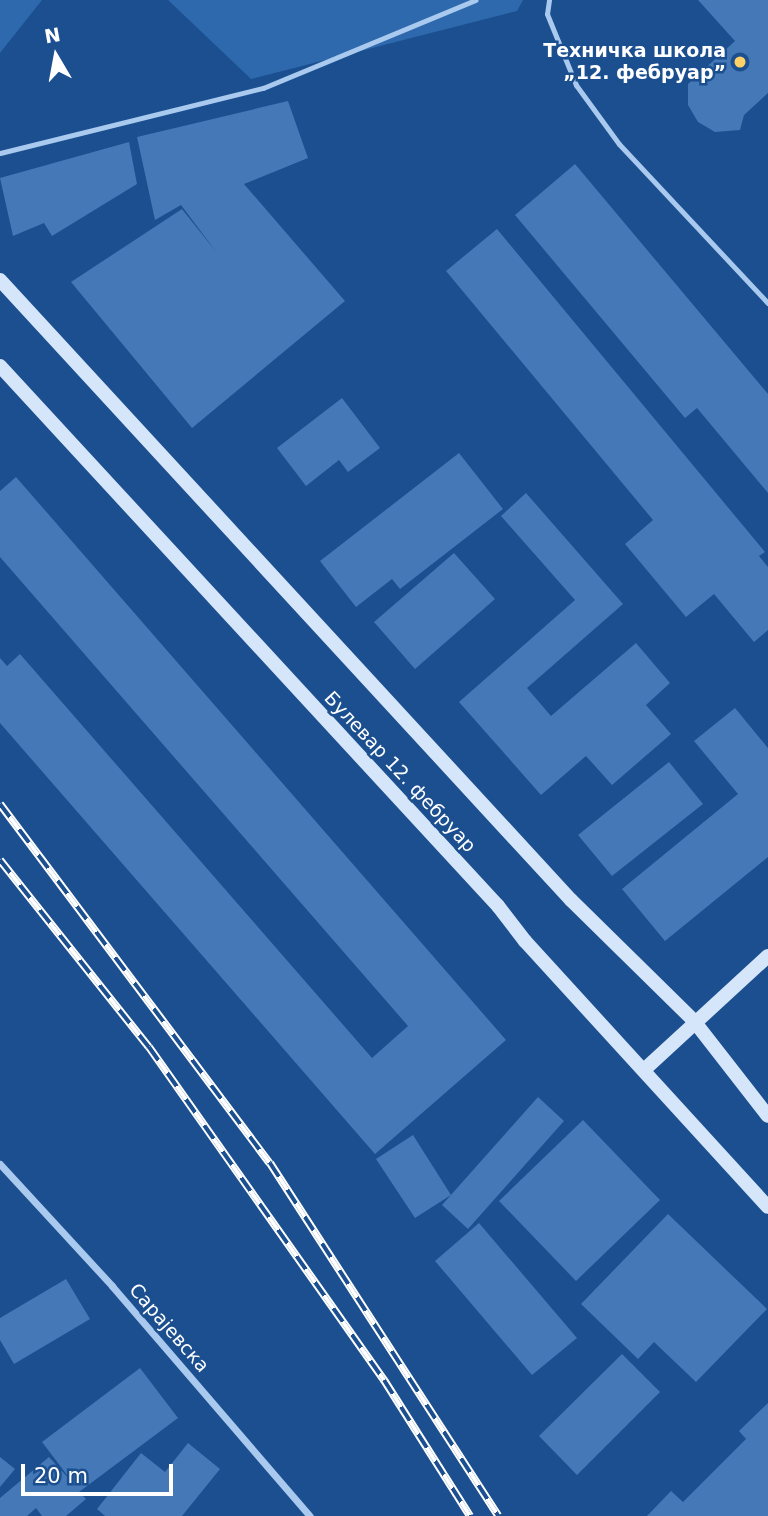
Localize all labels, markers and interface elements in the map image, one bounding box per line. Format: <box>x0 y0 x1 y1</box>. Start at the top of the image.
north arrow <box>21 21 91 91</box>
text: N <box>43 23 62 48</box>
place label: Техничка школа „12. фебруар” <box>543 40 726 84</box>
marker: Техничка школа „12. фебруар” <box>732 54 748 70</box>
street label: Булевар 12. фебруар <box>319 687 481 857</box>
street label: Сарајевска <box>124 1279 214 1377</box>
scale bar <box>24 1450 177 1494</box>
text: 20 m <box>34 1464 88 1488</box>

